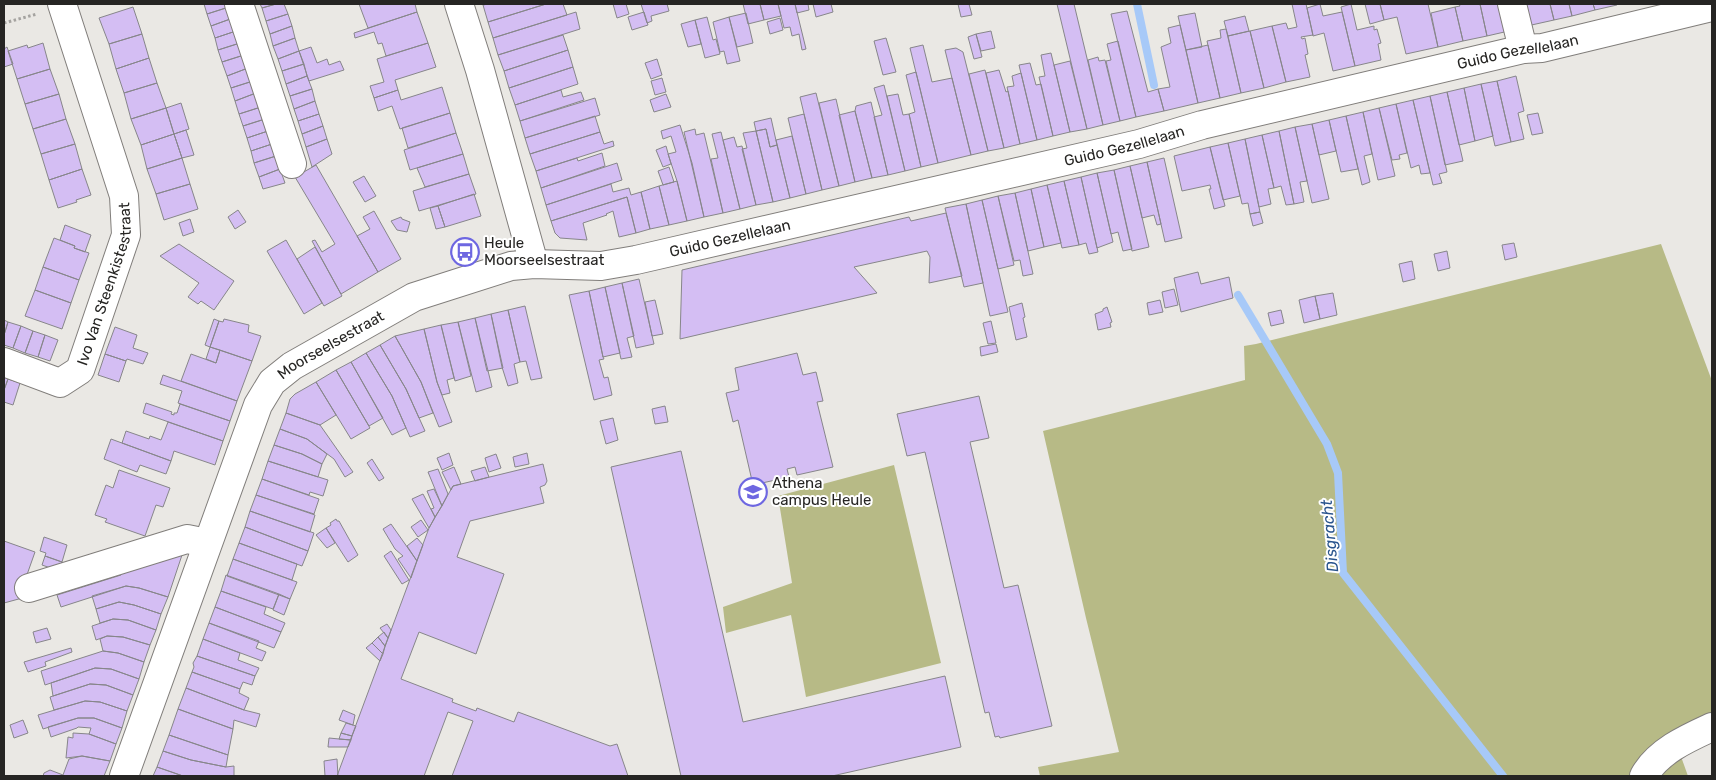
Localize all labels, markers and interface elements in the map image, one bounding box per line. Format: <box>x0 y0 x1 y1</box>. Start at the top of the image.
street label: Guido Gezellelaan <box>1455 30 1580 73</box>
street label: Guido Gezellelaan <box>1062 122 1187 170</box>
street label: Ivo Van Steenkistestraat <box>73 202 135 368</box>
street label: Guido Gezellelaan <box>668 216 792 261</box>
place label: Heule Moorseelsestraat <box>484 234 605 269</box>
bus stop icon: Heule Moorseelsestraat <box>450 237 480 267</box>
street label: Moorseelsestraat <box>274 307 387 383</box>
place label: Athena campus Heule <box>772 474 871 509</box>
school or university icon: Athena campus Heule <box>738 477 768 507</box>
water label: Disgracht <box>1317 498 1342 573</box>

